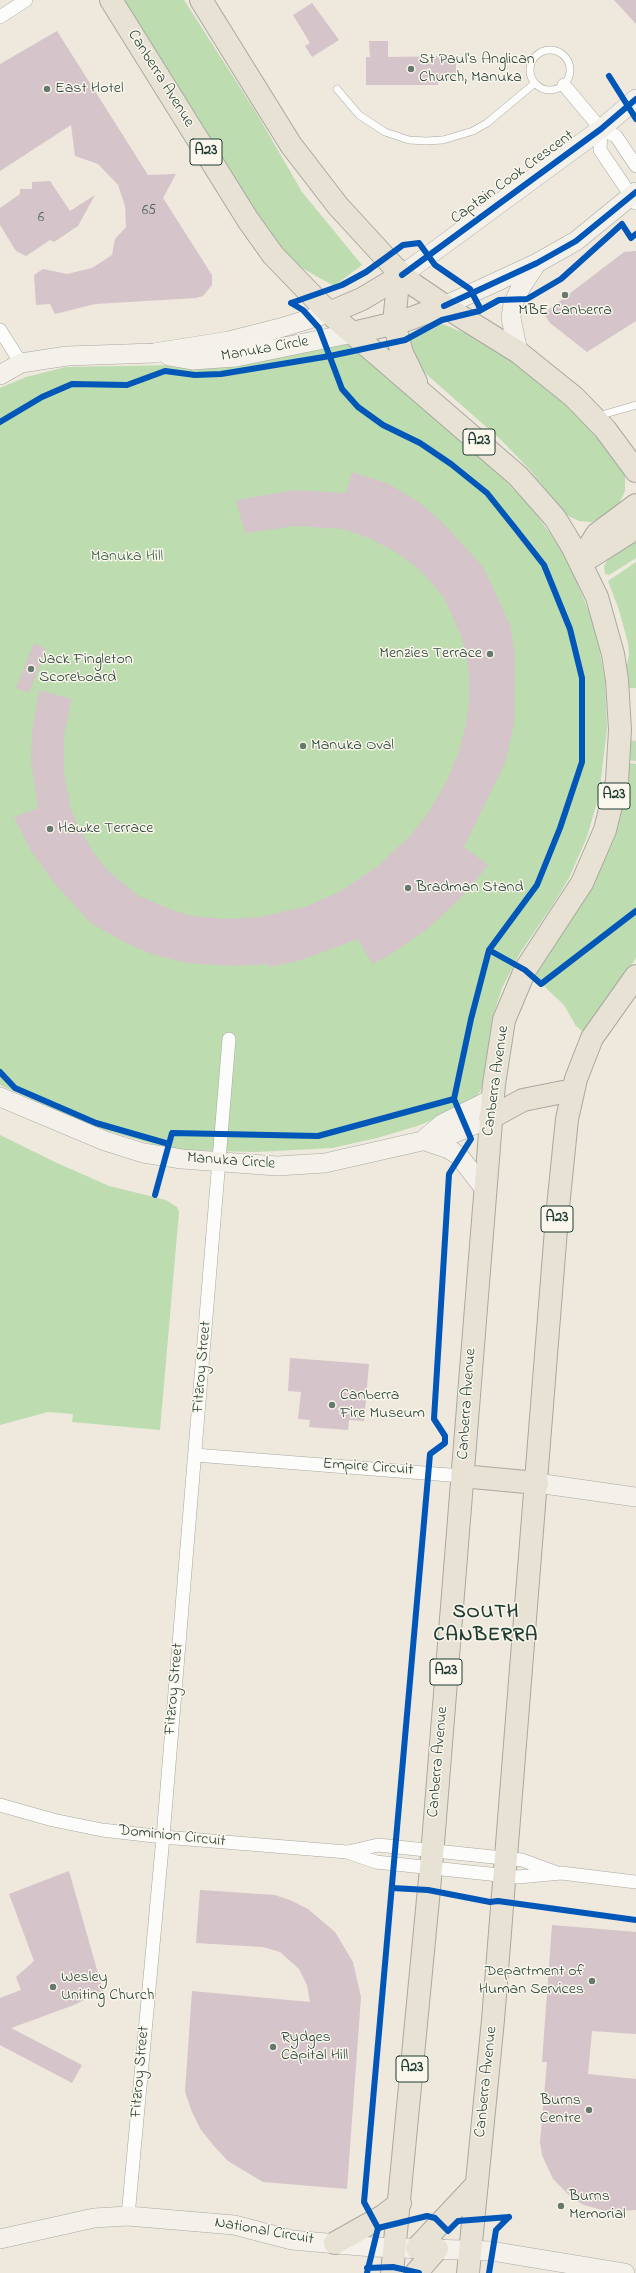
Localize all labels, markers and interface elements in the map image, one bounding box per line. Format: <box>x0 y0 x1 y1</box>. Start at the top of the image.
street label: Canberra Avenue <box>122 27 198 131</box>
place label: St Paul's Anglican Church, Manuka <box>419 50 535 88</box>
marker: St Paul's Anglican Church, Manuka <box>406 64 416 74</box>
place label: East Hotel <box>55 79 124 99</box>
marker: East Hotel <box>42 84 52 94</box>
street label: Captain Cook Crescent <box>448 127 578 229</box>
road number: A23 <box>190 139 222 165</box>
house number: 65 <box>142 204 156 220</box>
house number: 6 <box>38 211 44 227</box>
marker: MBE Canberra <box>560 290 570 300</box>
place label: MBE Canberra <box>518 301 612 321</box>
street label: Manuka Circle <box>220 333 310 367</box>
road number: A23 <box>463 429 495 455</box>
park label: Manuka Hill <box>91 547 163 567</box>
place label: Menzies Terrace <box>379 644 482 664</box>
marker: Menzies Terrace <box>485 649 495 659</box>
place label: Jack Fingleton Scoreboard <box>39 650 133 688</box>
marker: Jack Fingleton Scoreboard <box>26 664 36 674</box>
place label: Manuka Oval <box>311 736 394 756</box>
marker: Manuka Oval <box>298 741 308 751</box>
road number: A23 <box>598 783 630 809</box>
place label: Hawke Terrace <box>58 819 153 839</box>
marker: Hawke Terrace <box>45 824 55 834</box>
place label: Bradman Stand <box>416 878 523 898</box>
marker: Bradman Stand <box>403 883 413 893</box>
street label: Canberra Avenue <box>480 1025 514 1137</box>
street label: Manuka Circle <box>186 1149 276 1175</box>
road number: A23 <box>541 1206 573 1232</box>
street label: Fitzroy Street <box>189 1320 217 1414</box>
street label: Canberra Avenue <box>455 1348 481 1460</box>
place label: Canberra Fire Museum <box>340 1386 425 1424</box>
marker: Canberra Fire Museum <box>327 1400 337 1410</box>
street label: Empire Circuit <box>322 1455 414 1481</box>
district label: SOUTH CANBERRA <box>434 1602 538 1649</box>
street label: Fitzroy Street <box>161 1642 189 1736</box>
road number: A23 <box>430 1659 462 1685</box>
street label: Canberra Avenue <box>425 1706 453 1818</box>
street label: Dominion Circuit <box>118 1822 226 1852</box>
place label: Department of Human Services <box>479 1962 584 2000</box>
place label: Wesley Uniting Church <box>61 1968 154 2006</box>
marker: Department of Human Services <box>587 1976 597 1986</box>
marker: Wesley Uniting Church <box>48 1982 58 1992</box>
street label: Fitzroy Street <box>127 2025 155 2119</box>
street label: Canberra Avenue <box>472 2026 502 2138</box>
place label: Rydges Capital Hill <box>281 2028 348 2066</box>
marker: Rydges Capital Hill <box>268 2042 278 2052</box>
road number: A23 <box>396 2056 428 2082</box>
place label: Burns Centre <box>540 2091 581 2129</box>
marker: Burns Centre <box>584 2105 594 2115</box>
place label: Burns Memorial <box>569 2187 626 2225</box>
marker: Burns Memorial <box>556 2201 566 2211</box>
street label: National Circuit <box>213 2214 315 2250</box>

